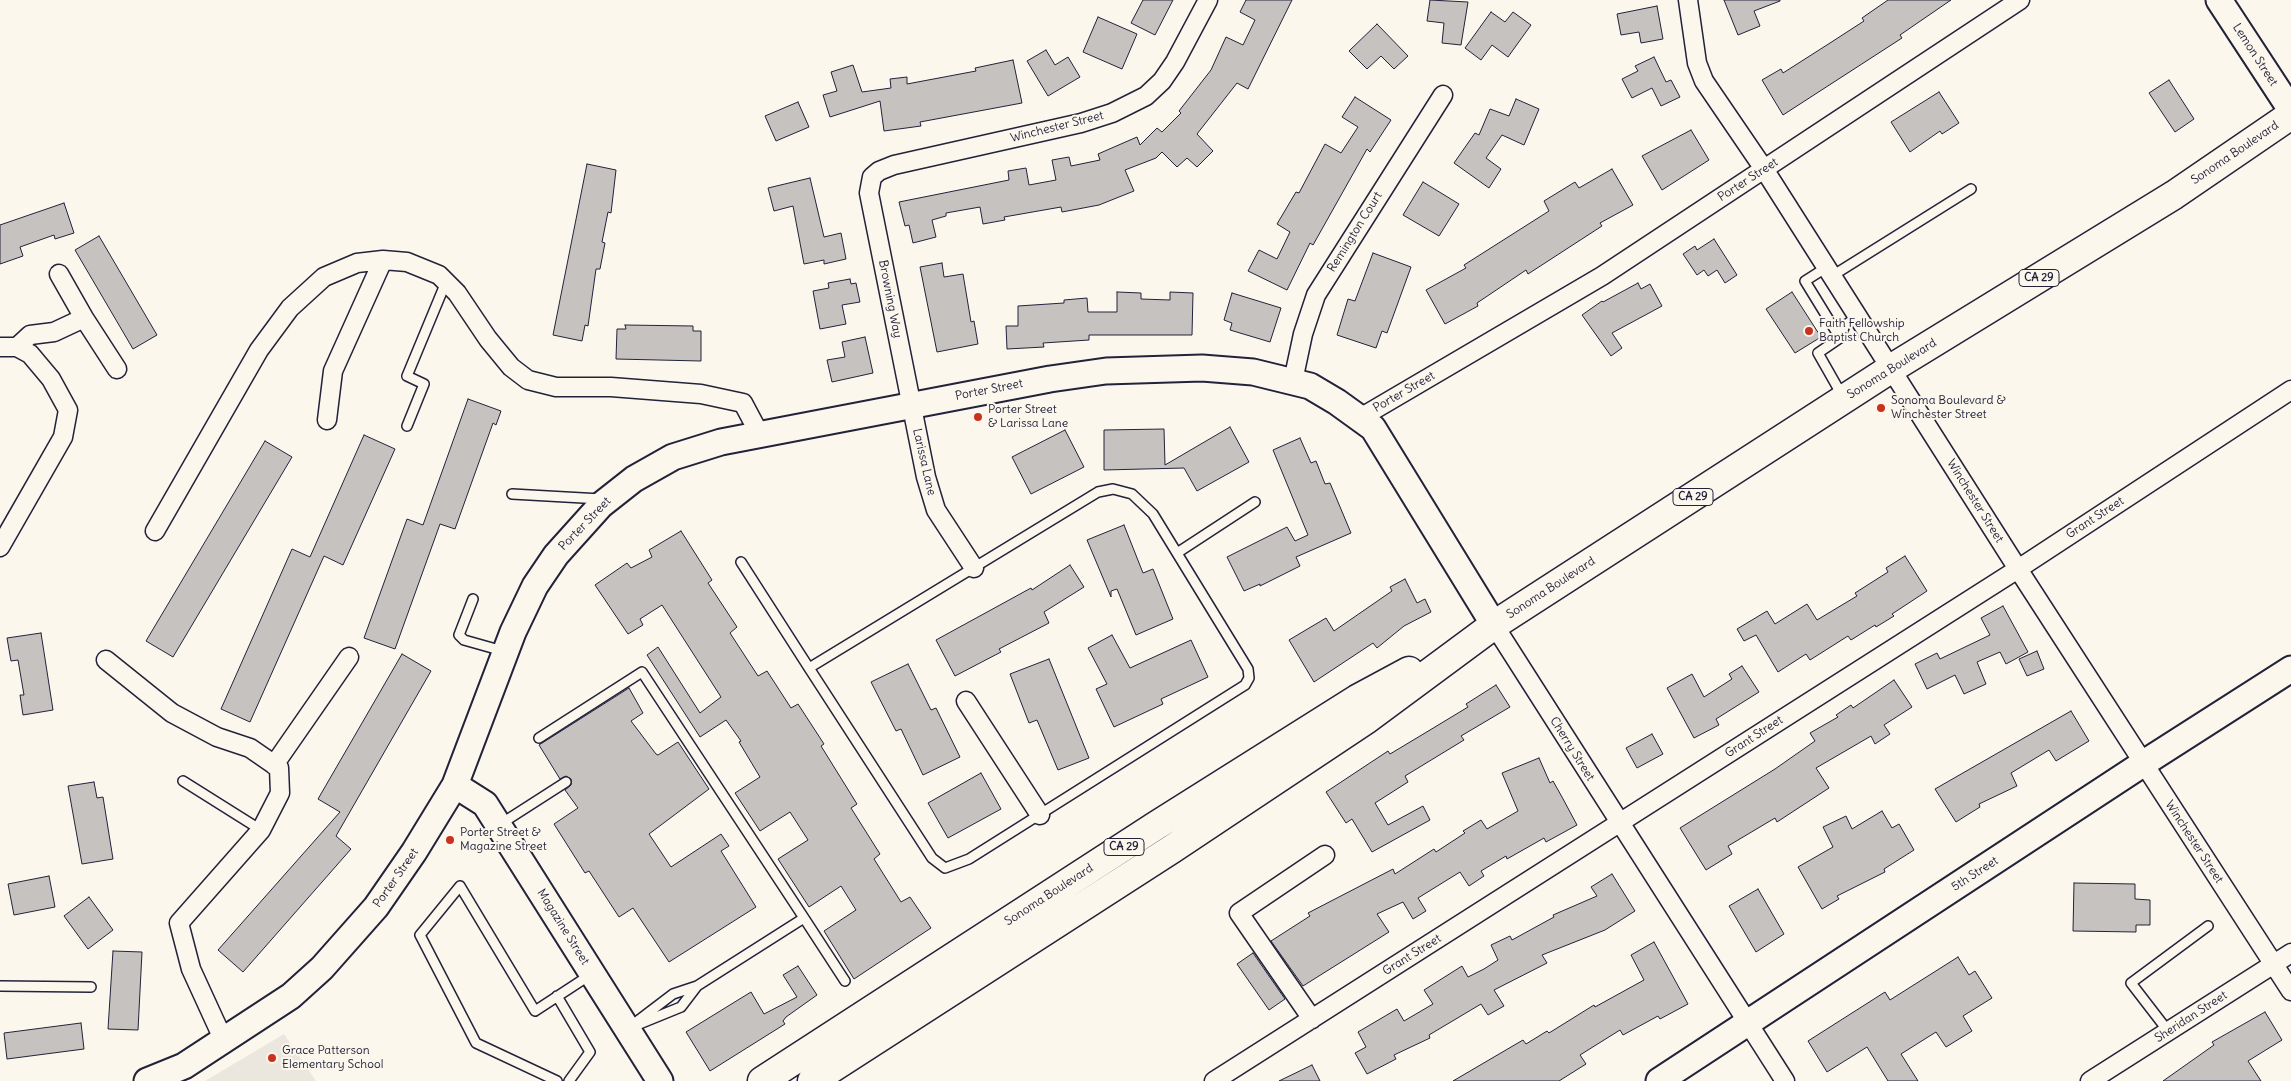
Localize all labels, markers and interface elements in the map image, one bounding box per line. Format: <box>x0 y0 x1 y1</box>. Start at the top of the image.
street label: Lemon Street <box>2229 21 2281 89</box>
street label: Winchester Street <box>1009 108 1105 146</box>
street label: Sonoma Boulevard <box>2188 118 2282 188</box>
street label: Porter Street <box>1715 155 1781 205</box>
street label: Remington Court <box>1325 189 1385 275</box>
street label: Browning Way <box>875 259 905 339</box>
road number: CA 29 <box>2019 270 2059 286</box>
place label: Faith Fellowship Baptist Church <box>1819 317 1905 345</box>
marker: Faith Fellowship Baptist Church <box>1803 325 1815 337</box>
street label: Sonoma Boulevard <box>1845 336 1939 402</box>
street label: Porter Street <box>1371 369 1437 415</box>
street label: Porter Street <box>954 376 1024 404</box>
place label: Sonoma Boulevard & Winchester Street <box>1891 394 2006 422</box>
marker: Sonoma Boulevard & Winchester Street <box>1875 402 1887 414</box>
place label: Porter Street & Larissa Lane <box>988 403 1068 431</box>
marker: Porter Street & Larissa Lane <box>972 411 984 423</box>
street label: Larissa Lane <box>909 427 939 497</box>
street label: Winchester Street <box>1944 457 2006 545</box>
road number: CA 29 <box>1673 488 1713 506</box>
street label: Porter Street <box>556 494 614 554</box>
street label: Grant Street <box>2063 494 2127 542</box>
street label: Sonoma Boulevard <box>1504 554 1598 622</box>
street label: Grant Street <box>1722 713 1786 761</box>
street label: Cherry Street <box>1547 714 1597 784</box>
street label: Winchester Street <box>2162 798 2226 886</box>
place label: Porter Street & Magazine Street <box>460 826 547 854</box>
marker: Porter Street & Magazine Street <box>444 834 456 846</box>
road number: CA 29 <box>1104 839 1144 856</box>
street label: Porter Street <box>370 846 422 910</box>
street label: 5th Street <box>1949 854 2001 894</box>
street label: Sonoma Boulevard <box>1002 861 1096 929</box>
street label: Magazine Street <box>534 886 592 968</box>
street label: Grant Street <box>1380 931 1444 979</box>
street label: Sheridan Street <box>2152 988 2230 1046</box>
place label: Grace Patterson Elementary School <box>282 1044 383 1072</box>
marker: Grace Patterson Elementary School <box>266 1052 278 1064</box>

